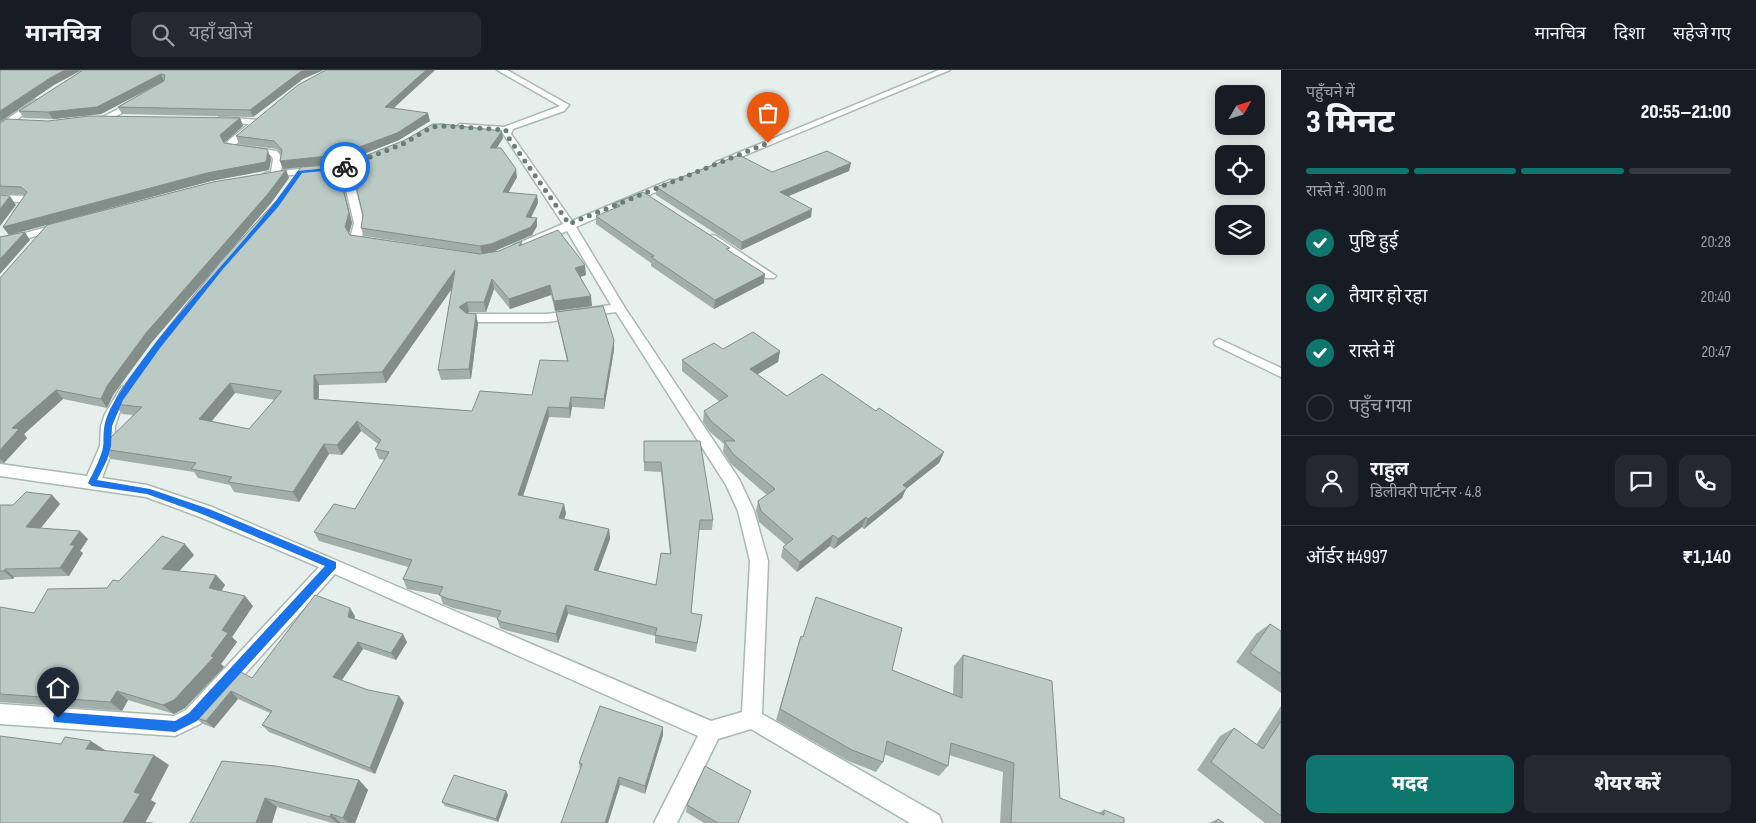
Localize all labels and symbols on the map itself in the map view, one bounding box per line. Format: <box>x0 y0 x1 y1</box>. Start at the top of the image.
north arrow <box>1215 85 1265 135</box>
pin <box>747 92 789 143</box>
courier <box>320 142 370 192</box>
pin <box>37 667 79 718</box>

